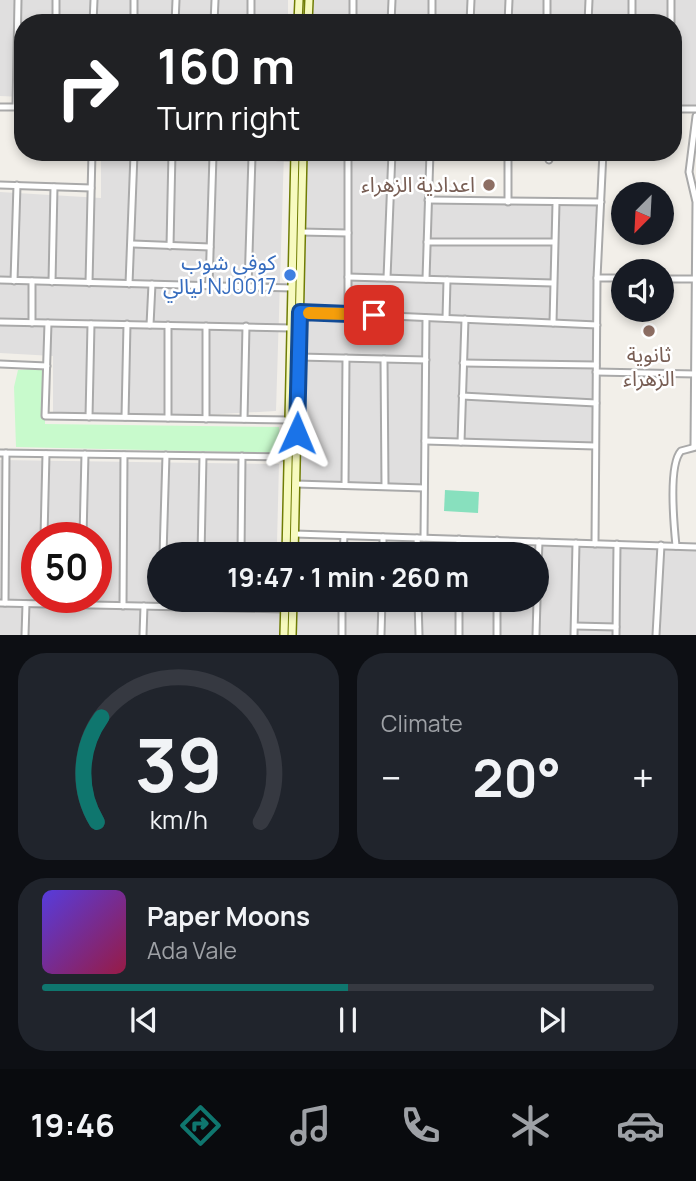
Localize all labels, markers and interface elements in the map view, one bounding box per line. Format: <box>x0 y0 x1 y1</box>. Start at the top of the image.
text: 160 m <box>157 32 295 99</box>
icon: right <box>42 42 133 133</box>
text: Turn right <box>157 96 300 140</box>
place label: اعدادية الزهراء <box>361 170 475 198</box>
marker: اعدادية الزهراء <box>481 177 497 193</box>
north arrow <box>611 182 674 245</box>
map controls <box>611 182 674 322</box>
place label: كوفي شوب ليالي NJ0017 <box>163 248 276 303</box>
button: sound <box>611 259 674 322</box>
marker: كوفي شوب ليالي NJ0017 <box>282 267 298 283</box>
pin <box>344 285 404 345</box>
icon: arrive <box>355 296 393 334</box>
marker: ثانوية الزهراء <box>641 323 657 339</box>
place label: ثانوية الزهراء <box>623 340 675 392</box>
position arrow <box>260 396 334 470</box>
speed limit sign: 50 <box>21 522 112 613</box>
text: 19:47 · 1 min · 260 m <box>227 559 469 595</box>
text: Climate <box>381 707 463 739</box>
text: 39 <box>135 715 222 815</box>
text: 20° <box>473 742 561 813</box>
text: − <box>381 751 402 803</box>
text: + <box>632 751 654 803</box>
text: km/h <box>149 802 208 837</box>
text: Paper Moons <box>147 898 310 934</box>
text: Ada Vale <box>147 934 237 966</box>
icon: previous <box>125 1001 163 1039</box>
icon: pause <box>329 1001 367 1039</box>
icon: next <box>533 1001 571 1039</box>
icon: directions <box>176 1101 225 1150</box>
icon: music <box>286 1101 335 1150</box>
icon: phone <box>396 1101 445 1150</box>
icon: climate <box>506 1101 555 1150</box>
icon: car <box>616 1101 665 1150</box>
text: 19:46 <box>31 1103 115 1147</box>

